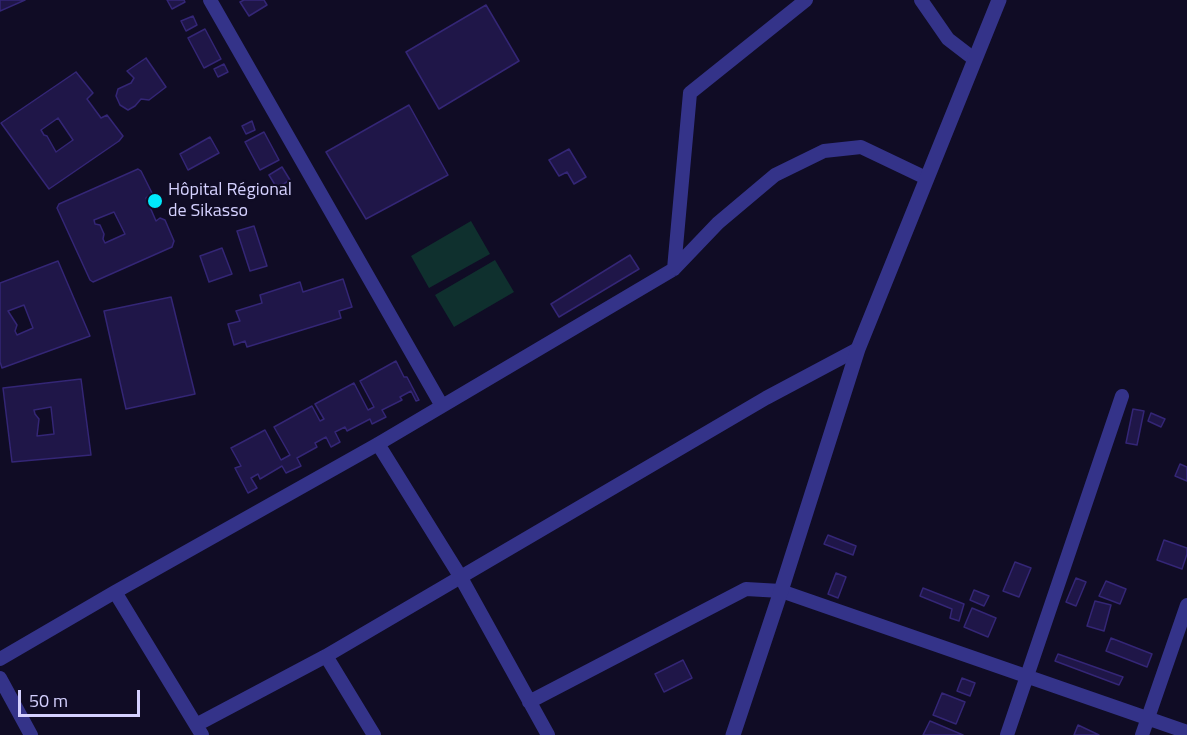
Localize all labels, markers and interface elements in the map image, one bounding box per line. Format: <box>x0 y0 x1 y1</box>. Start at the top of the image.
place label: Hôpital Régional de Sikasso <box>168 180 292 222</box>
marker: Hôpital Régional de Sikasso <box>146 192 164 210</box>
scale bar <box>21 678 142 716</box>
text: 50 m <box>29 687 68 714</box>

